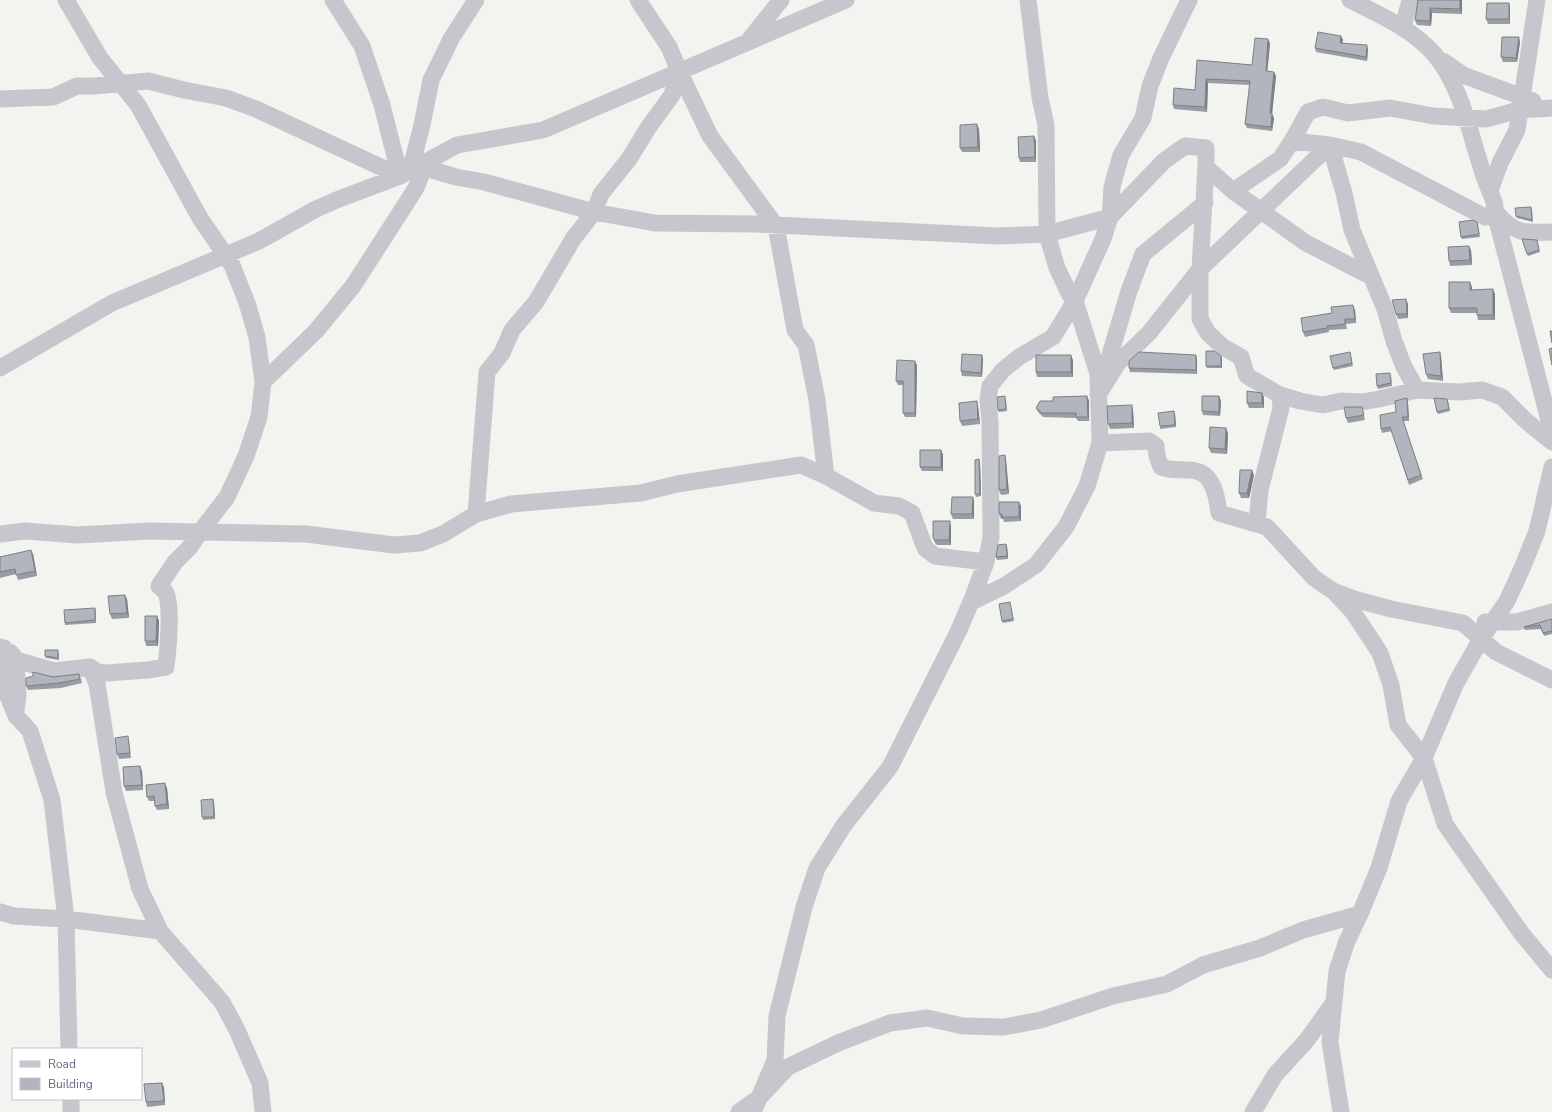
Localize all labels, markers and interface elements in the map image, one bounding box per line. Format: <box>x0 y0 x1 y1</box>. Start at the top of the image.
legend <box>12 1048 142 1100</box>
text: Road <box>48 1056 76 1072</box>
text: Building <box>48 1076 93 1092</box>

